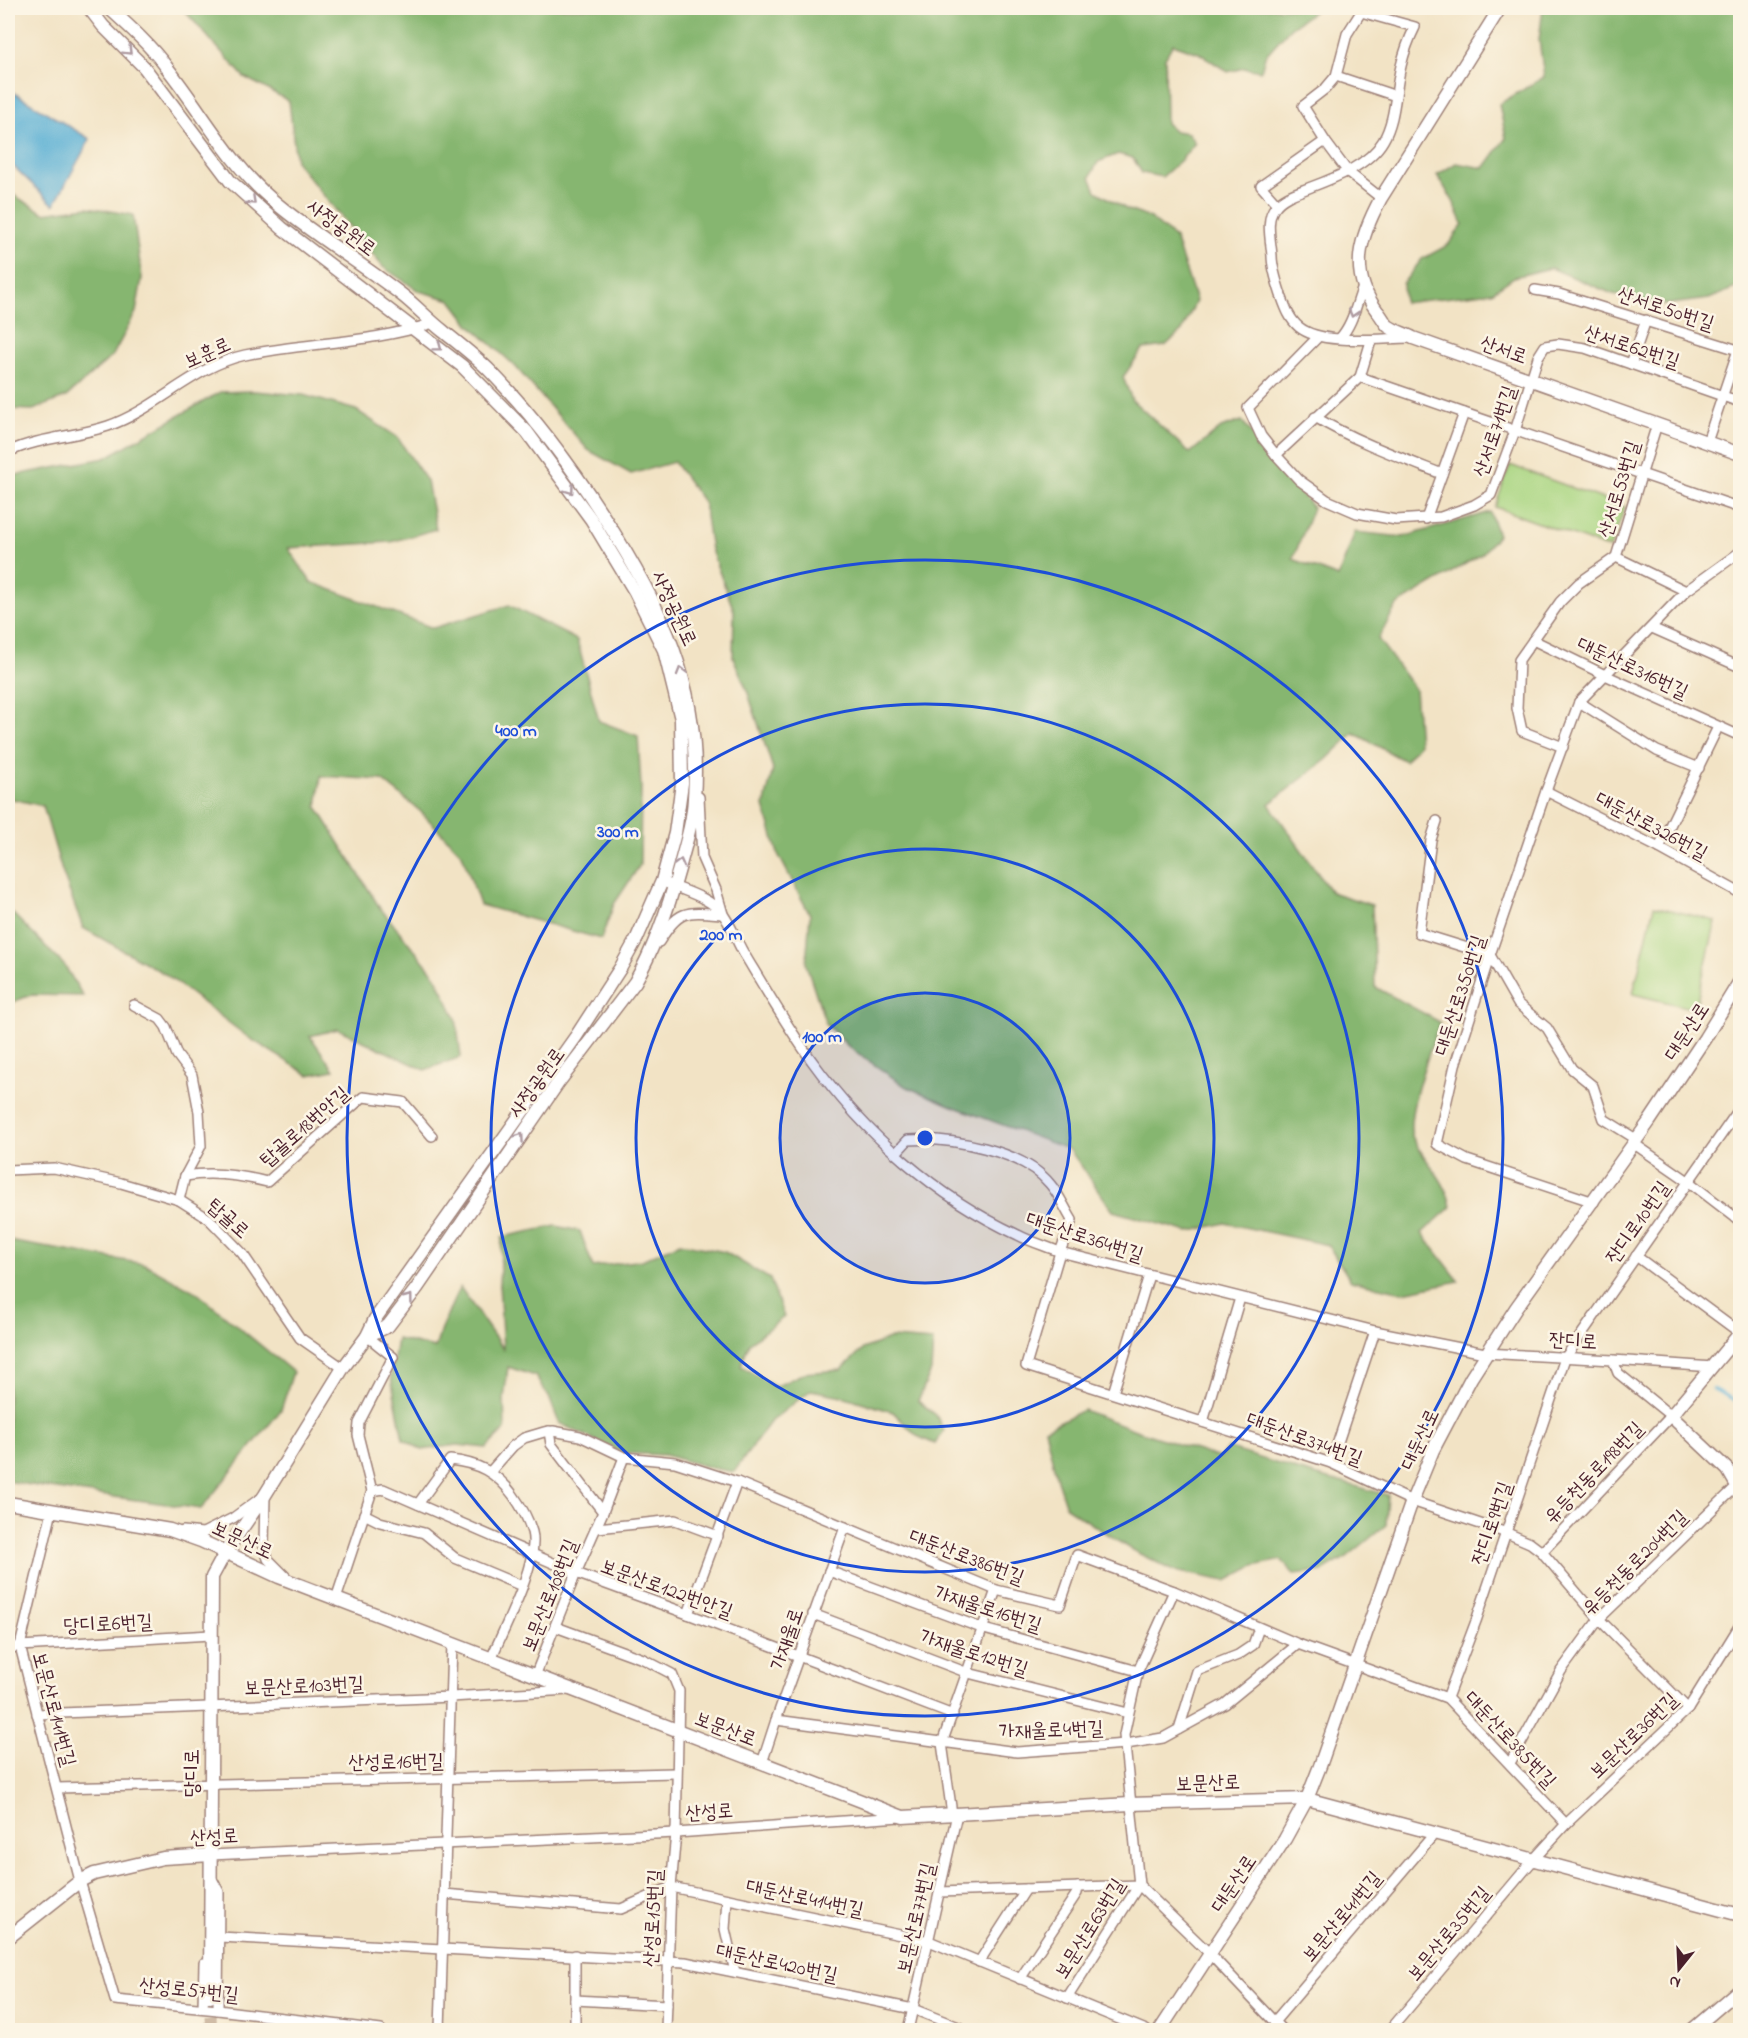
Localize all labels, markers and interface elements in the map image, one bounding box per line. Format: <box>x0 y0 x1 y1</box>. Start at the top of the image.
one-way arrow <box>121 44 131 55</box>
street label: 사정공원로 <box>300 193 381 265</box>
one-way arrow <box>245 194 255 205</box>
street label: 산서로50번길 <box>1613 281 1718 340</box>
one-way arrow <box>1348 307 1360 318</box>
street label: 산서로62번길 <box>1580 319 1683 377</box>
street label: 산서로 <box>1476 330 1531 373</box>
street label: 보훈로 <box>180 331 236 377</box>
one-way arrow <box>431 340 442 351</box>
street label: 산서로71번길 <box>1467 382 1526 481</box>
street label: 산서로53번길 <box>1592 438 1649 542</box>
one-way arrow <box>562 483 573 494</box>
street label: 사정공원로 <box>643 566 703 652</box>
street label: 대둔산로316번길 <box>1571 631 1692 708</box>
one-way arrow <box>676 666 688 677</box>
text: 400 m <box>495 719 537 745</box>
street label: 대둔산로326번길 <box>1589 785 1712 869</box>
text: 300 m <box>596 820 639 846</box>
one-way arrow <box>673 858 686 868</box>
text: 200 m <box>699 923 743 949</box>
street label: 대둔산로350번길 <box>1428 932 1494 1060</box>
street label: 대둔산로 <box>1658 997 1718 1067</box>
text: 100 m <box>802 1025 842 1051</box>
street label: 사정공원로 <box>503 1042 573 1125</box>
street label: 탑골로18번안길 <box>254 1081 357 1175</box>
centre of rings <box>915 1128 935 1148</box>
one-way arrow <box>513 1133 524 1144</box>
street label: 잔디로10번길 <box>1600 1176 1678 1271</box>
street label: 탑골로 <box>200 1193 255 1247</box>
street label: 대둔산로364번길 <box>1022 1206 1147 1271</box>
one-way arrow <box>402 1293 413 1304</box>
street label: 잔디로 <box>1548 1327 1598 1358</box>
street label: 대둔산로 <box>1395 1405 1448 1475</box>
street label: 대둔산로374번길 <box>1242 1406 1366 1475</box>
street label: 유등천동로198번길 <box>1538 1416 1651 1531</box>
street label: 잔디로9번길 <box>1466 1478 1521 1569</box>
street label: 유등천동로204번길 <box>1576 1504 1695 1623</box>
street label: 보문산로 <box>207 1515 277 1568</box>
street label: 대둔산로386번길 <box>904 1523 1028 1594</box>
street label: 보문산로108번길 <box>516 1535 587 1657</box>
street label: 보문산로122번안길 <box>596 1553 736 1628</box>
street label: 가재울로16번길 <box>930 1579 1045 1641</box>
street label: 가재울로 <box>764 1605 813 1675</box>
street label: 당디로6번길 <box>63 1609 153 1642</box>
street label: 가재울로12번길 <box>915 1623 1031 1686</box>
street label: 보문산로141번길 <box>23 1649 82 1770</box>
street label: 보문산로103번길 <box>244 1671 364 1704</box>
street label: 대둔산로385번길 <box>1456 1686 1562 1796</box>
street label: 보문산로36번길 <box>1584 1687 1686 1787</box>
street label: 보문산로 <box>690 1705 760 1755</box>
street label: 가재울로4번길 <box>998 1715 1104 1748</box>
street label: 산성로16번길 <box>348 1748 444 1779</box>
street label: 당디로 <box>179 1749 208 1797</box>
street label: 보문산로 <box>1175 1769 1241 1800</box>
street label: 산성로 <box>684 1797 734 1830</box>
street label: 산성로 <box>189 1823 239 1854</box>
street label: 대둔산로 <box>1205 1850 1265 1919</box>
street label: 보문산로77번길 <box>891 1860 944 1977</box>
street label: 보문산로41번길 <box>1296 1866 1390 1970</box>
street label: 산성로15번길 <box>637 1868 672 1968</box>
street label: 대둔산로414번길 <box>743 1873 866 1926</box>
street label: 보문산로63번길 <box>1049 1873 1134 1985</box>
street label: 보문산로35번길 <box>1401 1881 1498 1988</box>
street label: 대둔산로420번길 <box>713 1937 840 1991</box>
north arrow <box>1649 1939 1709 1999</box>
text: N <box>1666 1968 1684 1994</box>
street label: 산성로57번길 <box>137 1972 240 2011</box>

